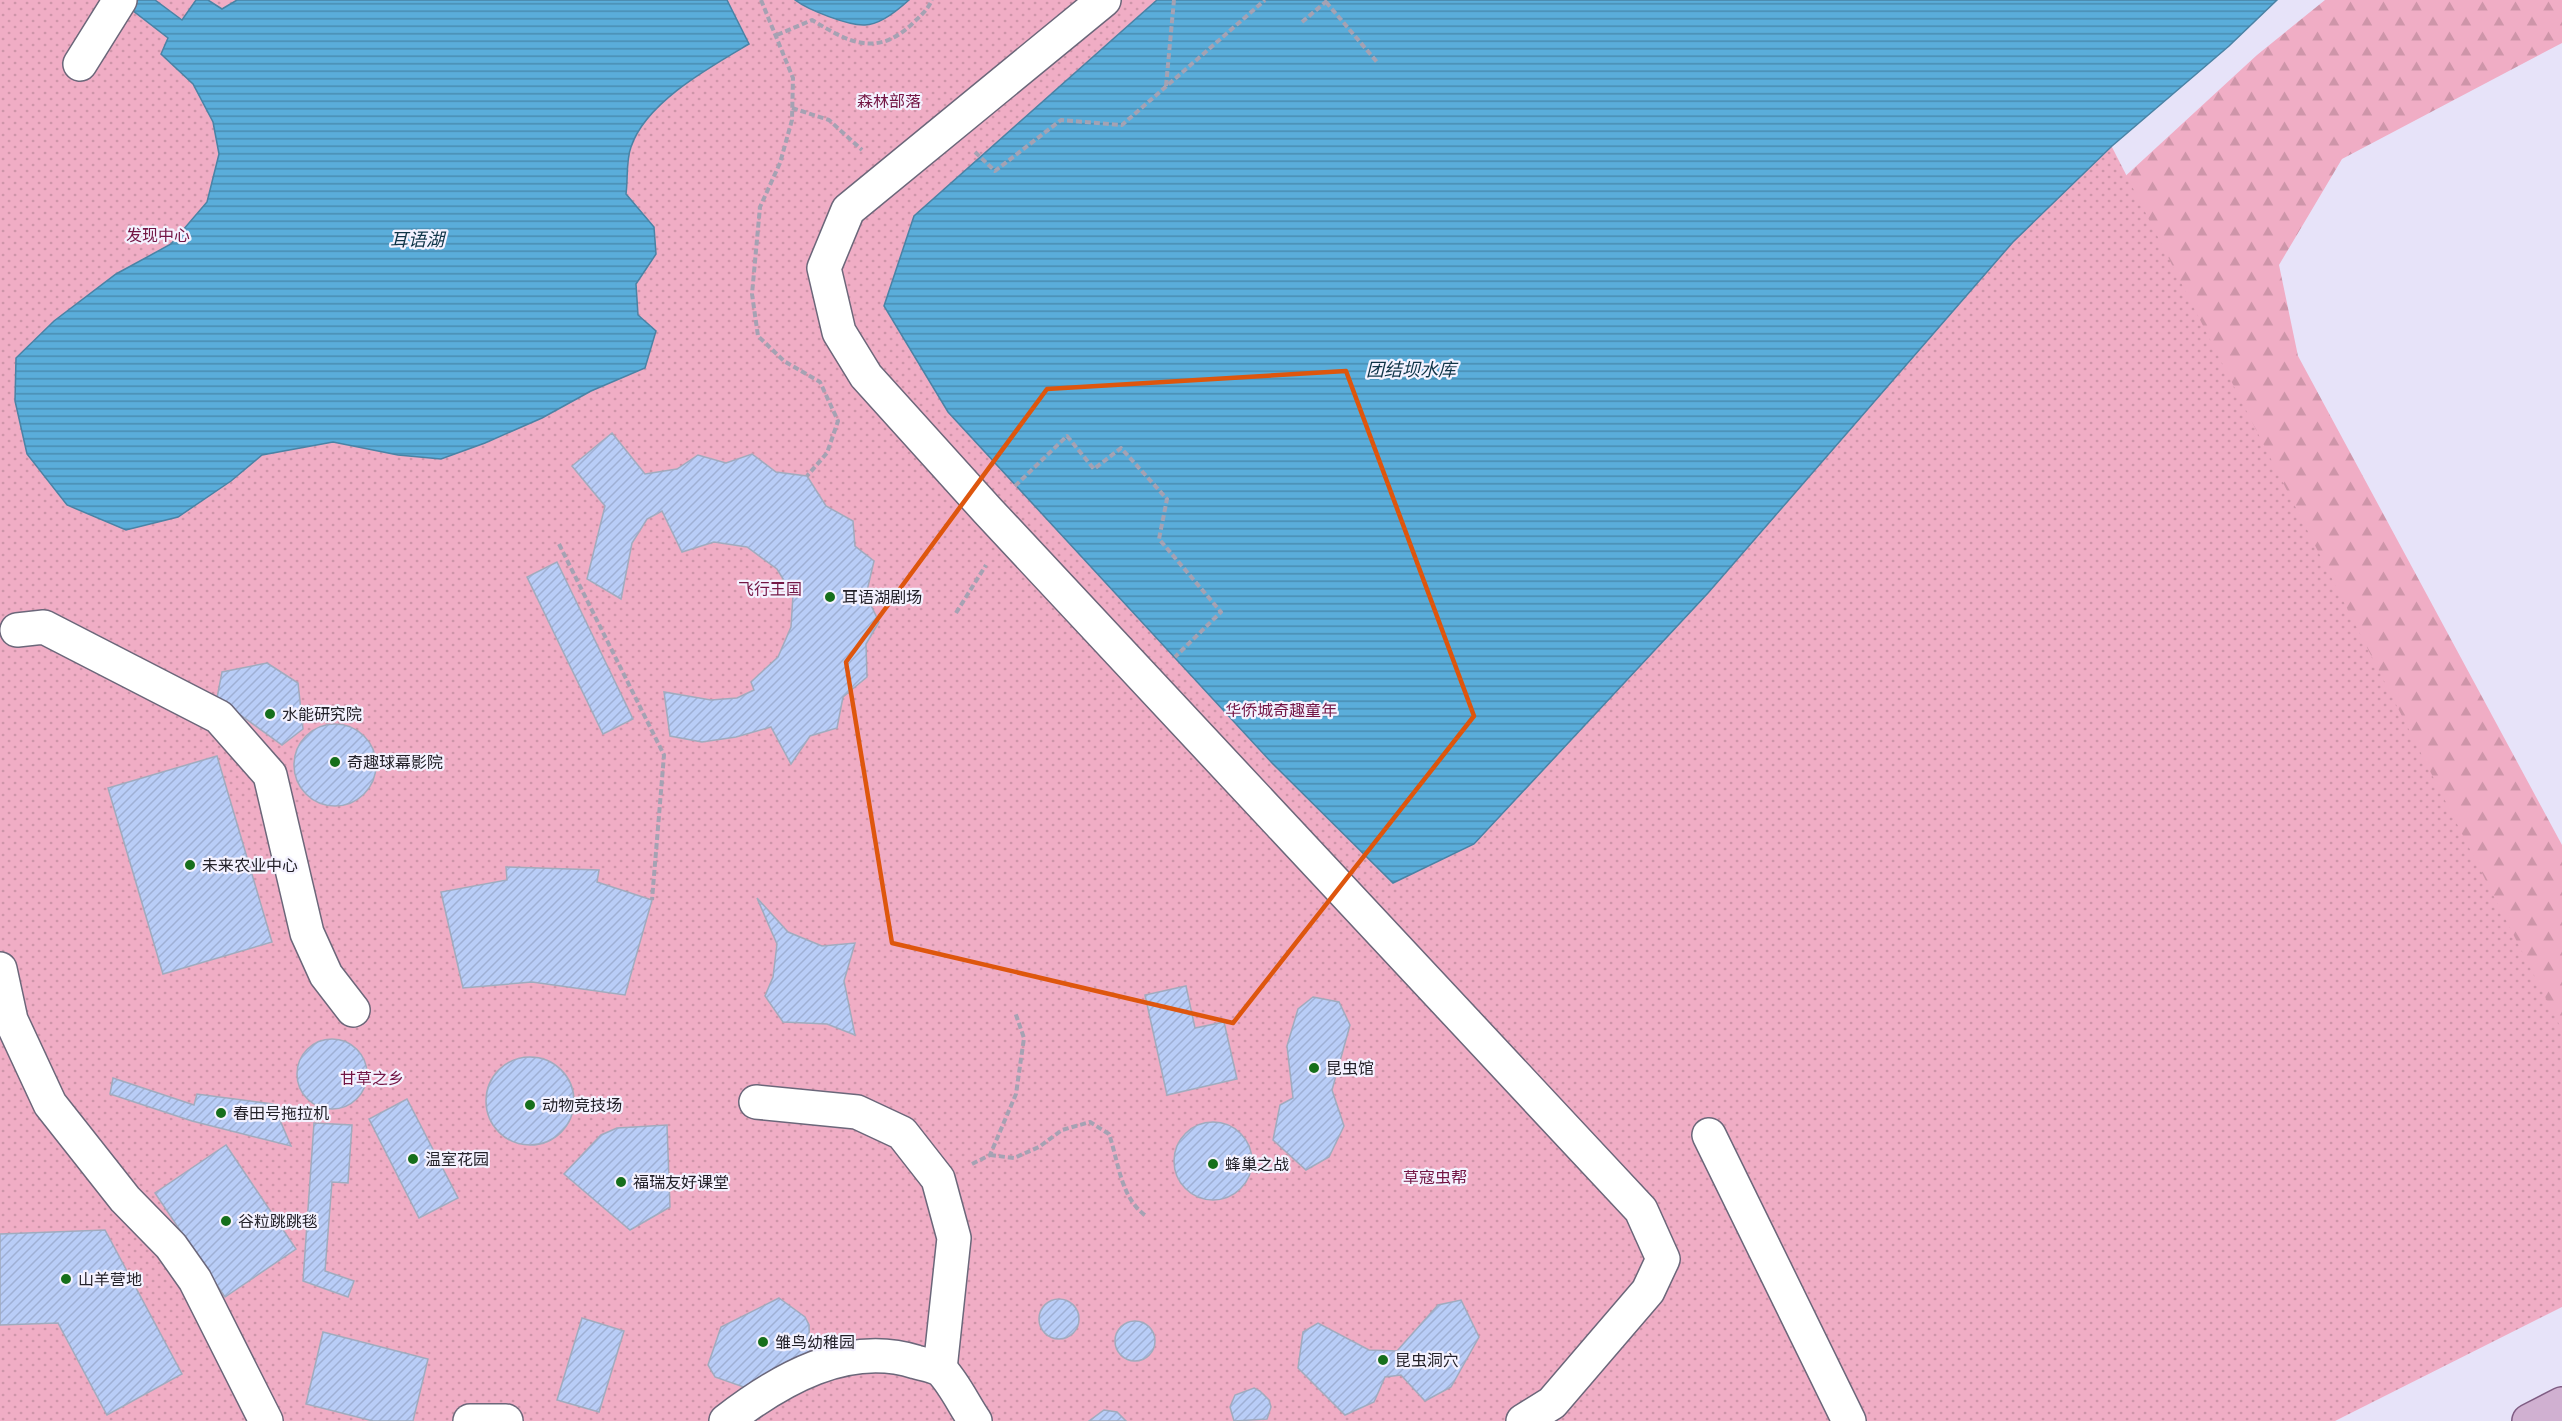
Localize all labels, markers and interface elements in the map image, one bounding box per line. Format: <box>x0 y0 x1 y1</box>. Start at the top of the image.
park label: 森林部落 <box>857 92 921 111</box>
park label: 发现中心 <box>126 226 190 245</box>
water label: 耳语湖 <box>390 229 447 251</box>
water label: 团结坝水库 <box>1366 359 1459 381</box>
park label: 飞行王国 <box>738 580 802 599</box>
place label: 耳语湖剧场 <box>842 588 922 607</box>
marker: 耳语湖剧场 <box>823 590 837 604</box>
park label: 华侨城奇趣童年 <box>1225 701 1337 720</box>
place label: 水能研究院 <box>282 705 362 724</box>
marker: 水能研究院 <box>263 707 277 721</box>
place label: 奇趣球幕影院 <box>347 753 443 772</box>
marker: 奇趣球幕影院 <box>328 755 342 769</box>
place label: 未来农业中心 <box>202 856 298 875</box>
marker: 未来农业中心 <box>183 858 197 872</box>
place label: 昆虫馆 <box>1326 1059 1374 1078</box>
marker: 昆虫馆 <box>1307 1061 1321 1075</box>
park label: 甘草之乡 <box>340 1069 404 1088</box>
place label: 动物竞技场 <box>542 1096 622 1115</box>
marker: 动物竞技场 <box>523 1098 537 1112</box>
place label: 春田号拖拉机 <box>233 1104 329 1123</box>
marker: 春田号拖拉机 <box>214 1106 228 1120</box>
place label: 温室花园 <box>425 1150 489 1169</box>
marker: 温室花园 <box>406 1152 420 1166</box>
place label: 蜂巢之战 <box>1225 1155 1289 1174</box>
marker: 蜂巢之战 <box>1206 1157 1220 1171</box>
park label: 草寇虫帮 <box>1403 1168 1467 1187</box>
place label: 福瑞友好课堂 <box>633 1173 729 1192</box>
marker: 福瑞友好课堂 <box>614 1175 628 1189</box>
place label: 谷粒跳跳毯 <box>238 1212 318 1231</box>
marker: 谷粒跳跳毯 <box>219 1214 233 1228</box>
place label: 山羊营地 <box>78 1270 142 1289</box>
marker: 山羊营地 <box>59 1272 73 1286</box>
place label: 雏鸟幼稚园 <box>775 1333 855 1352</box>
marker: 雏鸟幼稚园 <box>756 1335 770 1349</box>
place label: 昆虫洞穴 <box>1395 1351 1459 1370</box>
marker: 昆虫洞穴 <box>1376 1353 1390 1367</box>

